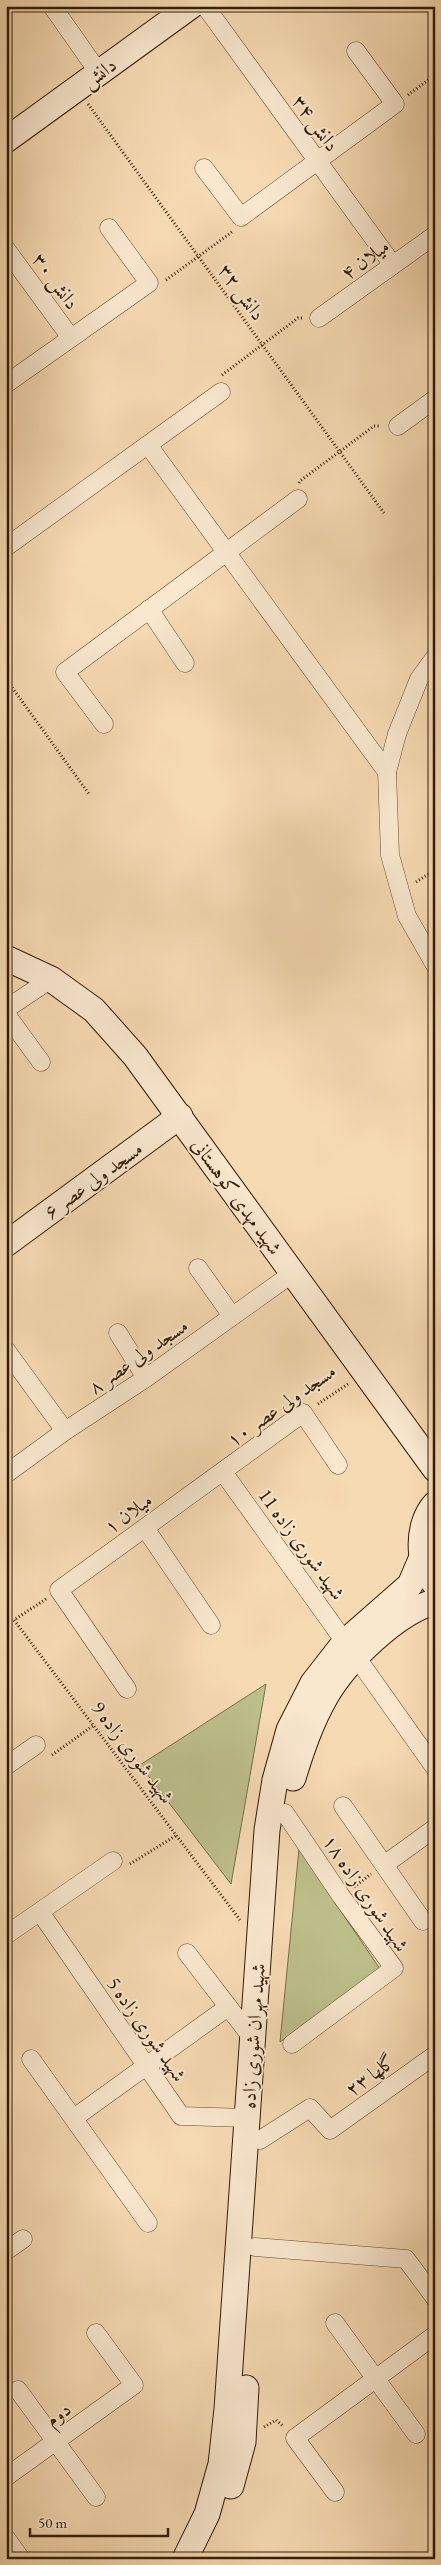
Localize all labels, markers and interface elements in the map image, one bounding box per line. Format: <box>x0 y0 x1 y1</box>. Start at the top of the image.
street label: دانش <box>76 52 122 95</box>
street label: دانش ۳۴ <box>286 89 345 157</box>
street label: میلان ۴ <box>336 233 394 285</box>
street label: دانش ۳۰ <box>26 247 85 315</box>
street label: دانش ۳۲ <box>212 258 271 326</box>
street label: شهید مهدی کوهستانی <box>186 1132 288 1260</box>
street label: مسجد ولی عصر ۶ <box>38 1135 148 1225</box>
street label: مسجد ولی عصر ۸ <box>83 1312 194 1401</box>
street label: مسجد ولی عصر ۱۰ <box>221 1358 341 1453</box>
street label: شهید شوری زاده 11 <box>253 1483 351 1605</box>
street label: میلان ۱ <box>99 1487 157 1539</box>
street label: شهید شوری زاده 9 <box>86 1695 180 1809</box>
street label: شهید شوری زاده ۱۸ <box>317 1829 415 1957</box>
street label: شهید مهران شوری زاده <box>235 1962 271 2110</box>
street label: شهید شوری زاده 5 <box>101 1971 193 2087</box>
street label: گلها ۲۳ <box>340 2048 400 2102</box>
street label: دوم <box>40 2396 79 2436</box>
scale bar <box>30 2505 168 2537</box>
text: 50 m <box>38 2513 67 2532</box>

